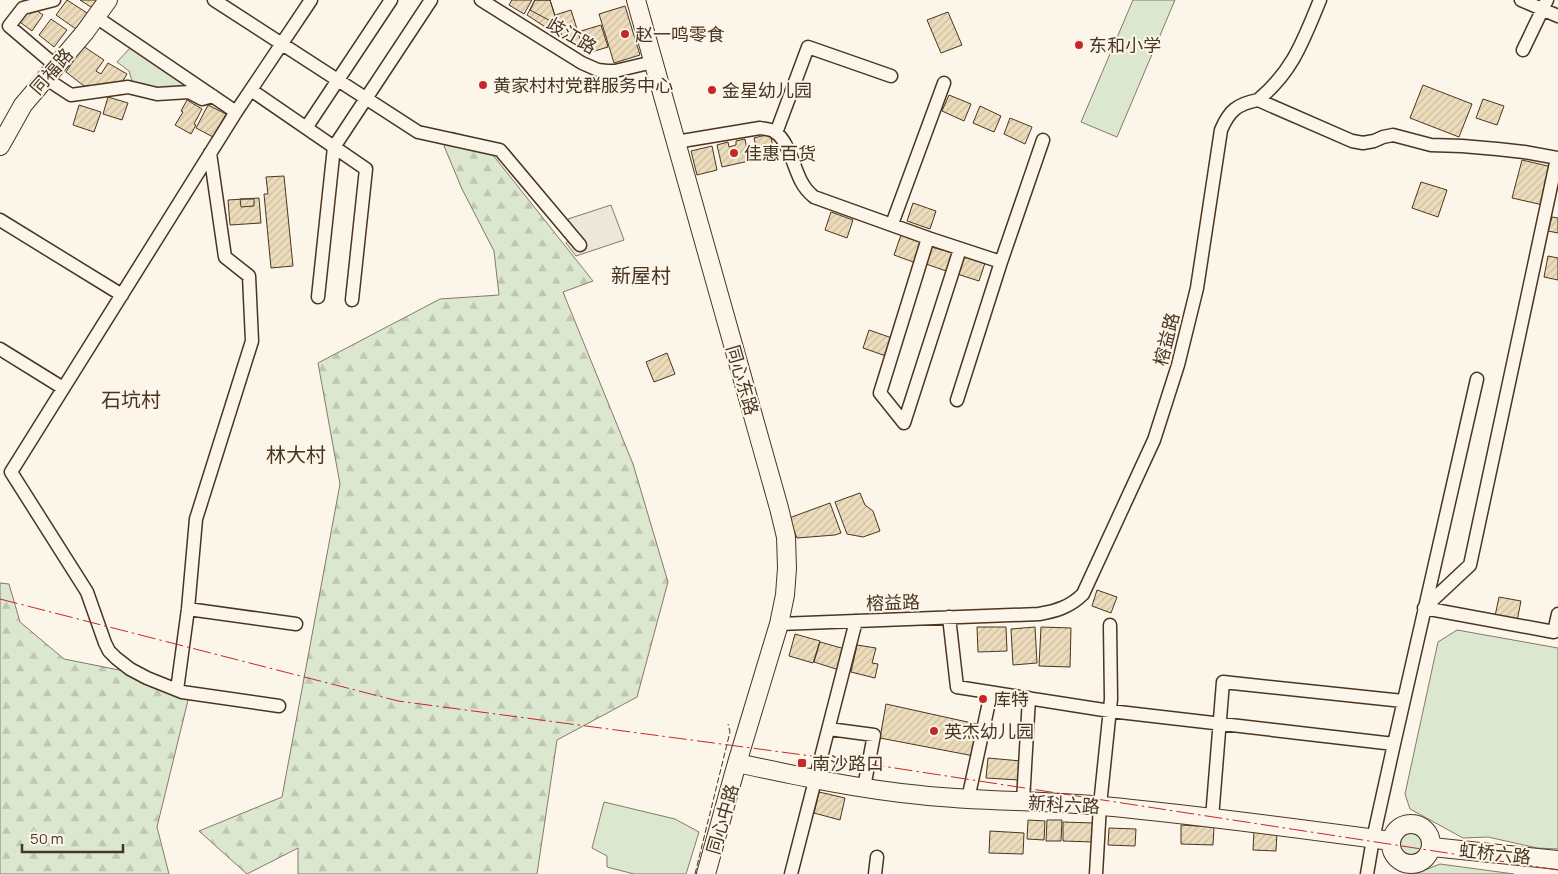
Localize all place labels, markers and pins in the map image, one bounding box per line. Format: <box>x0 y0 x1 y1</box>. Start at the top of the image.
place label: 赵一鸣零食 <box>635 22 725 46</box>
marker: 赵一鸣零食 <box>619 28 631 40</box>
place label: 东和小学 <box>1089 33 1161 57</box>
marker: 东和小学 <box>1073 39 1085 51</box>
place label: 黄家村村党群服务中心 <box>493 73 673 97</box>
place label: 金星幼儿园 <box>722 78 812 102</box>
marker: 黄家村村党群服务中心 <box>477 79 489 91</box>
marker: 金星幼儿园 <box>706 84 718 96</box>
place label: 佳惠百货 <box>744 141 816 165</box>
marker: 佳惠百货 <box>728 147 740 159</box>
place label: 库特 <box>993 687 1029 711</box>
marker: 库特 <box>977 693 989 705</box>
place label: 英杰幼儿园 <box>944 719 1034 743</box>
marker: 英杰幼儿园 <box>928 725 940 737</box>
place label: 南沙路口 <box>812 751 884 775</box>
marker: 南沙路口 <box>796 757 808 769</box>

